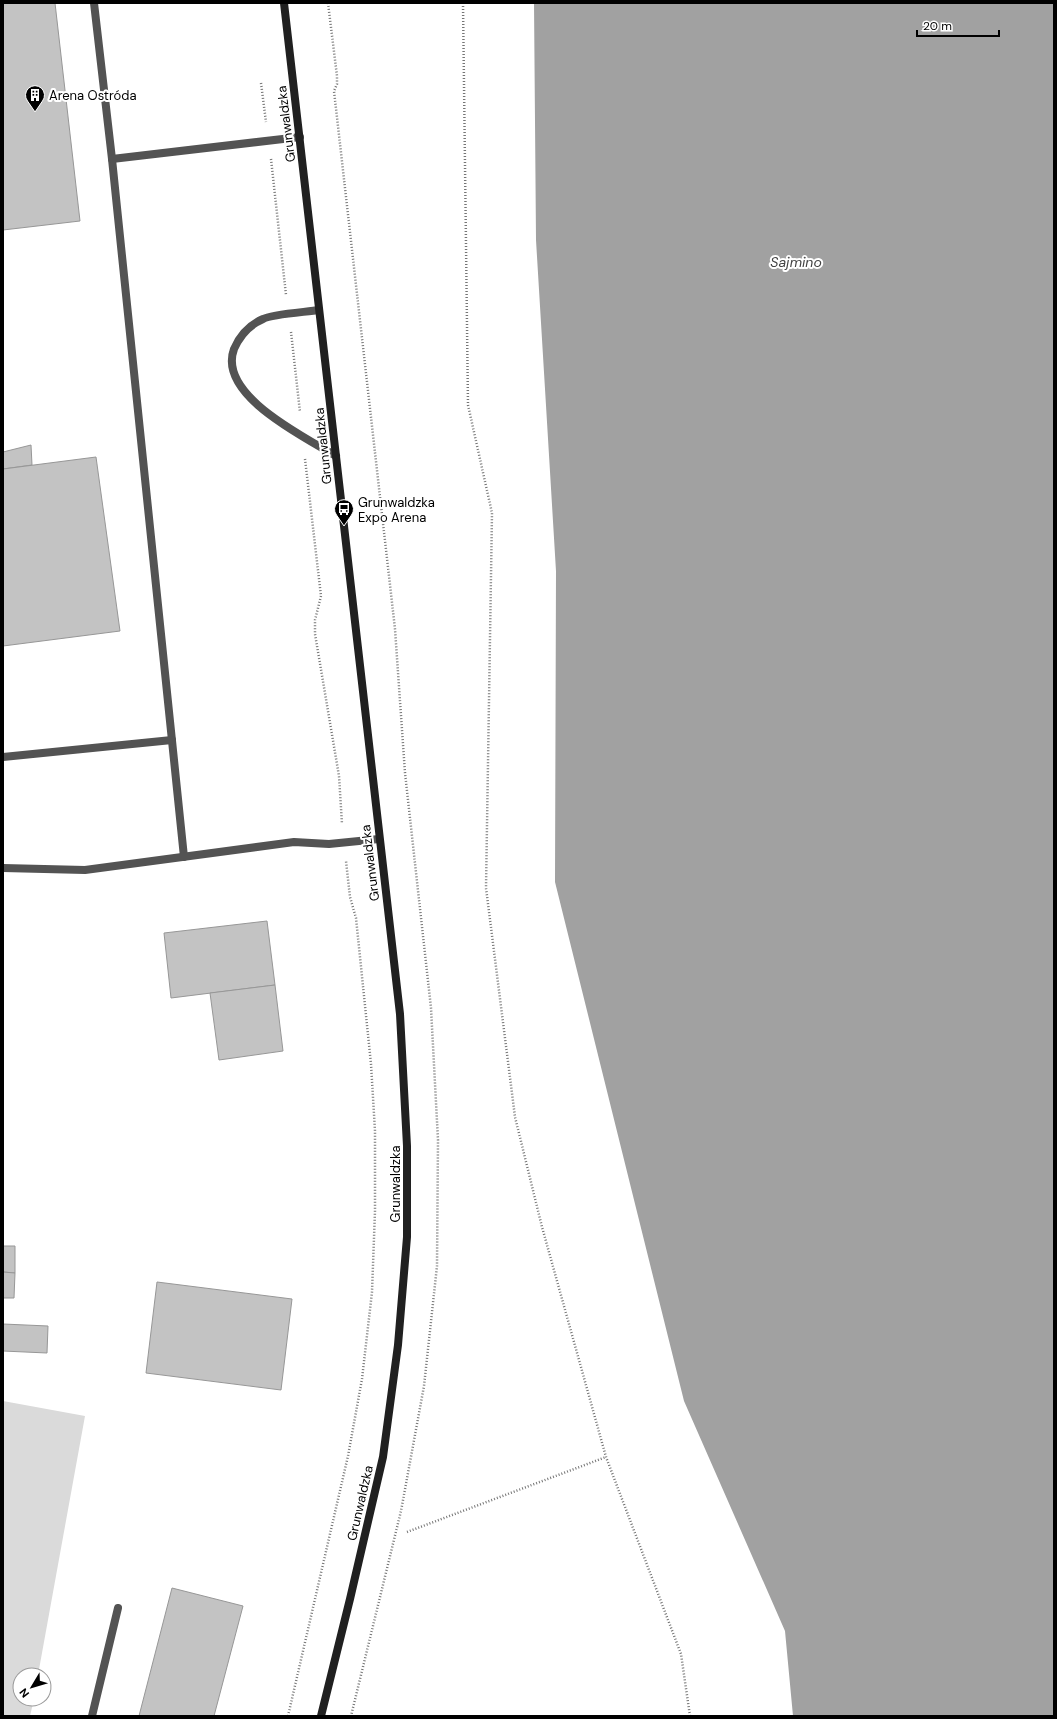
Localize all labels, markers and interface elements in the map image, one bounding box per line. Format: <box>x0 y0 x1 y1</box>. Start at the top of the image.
scale bar <box>917 12 999 38</box>
text: 20 m <box>923 18 952 34</box>
building icon: Arena Ostróda <box>24 84 46 112</box>
street label: Grunwaldzka <box>273 85 299 163</box>
place label: Arena Ostróda <box>49 87 136 104</box>
water label: Sajmino <box>770 253 822 271</box>
street label: Grunwaldzka <box>311 407 335 485</box>
place label: Grunwaldzka Expo Arena <box>358 494 435 526</box>
bus stop icon: Grunwaldzka Expo Arena <box>333 498 355 526</box>
street label: Grunwaldzka <box>357 824 383 902</box>
street label: Grunwaldzka <box>387 1146 404 1222</box>
street label: Grunwaldzka <box>343 1464 377 1542</box>
north arrow <box>12 1667 52 1707</box>
text: N <box>16 1686 32 1701</box>

